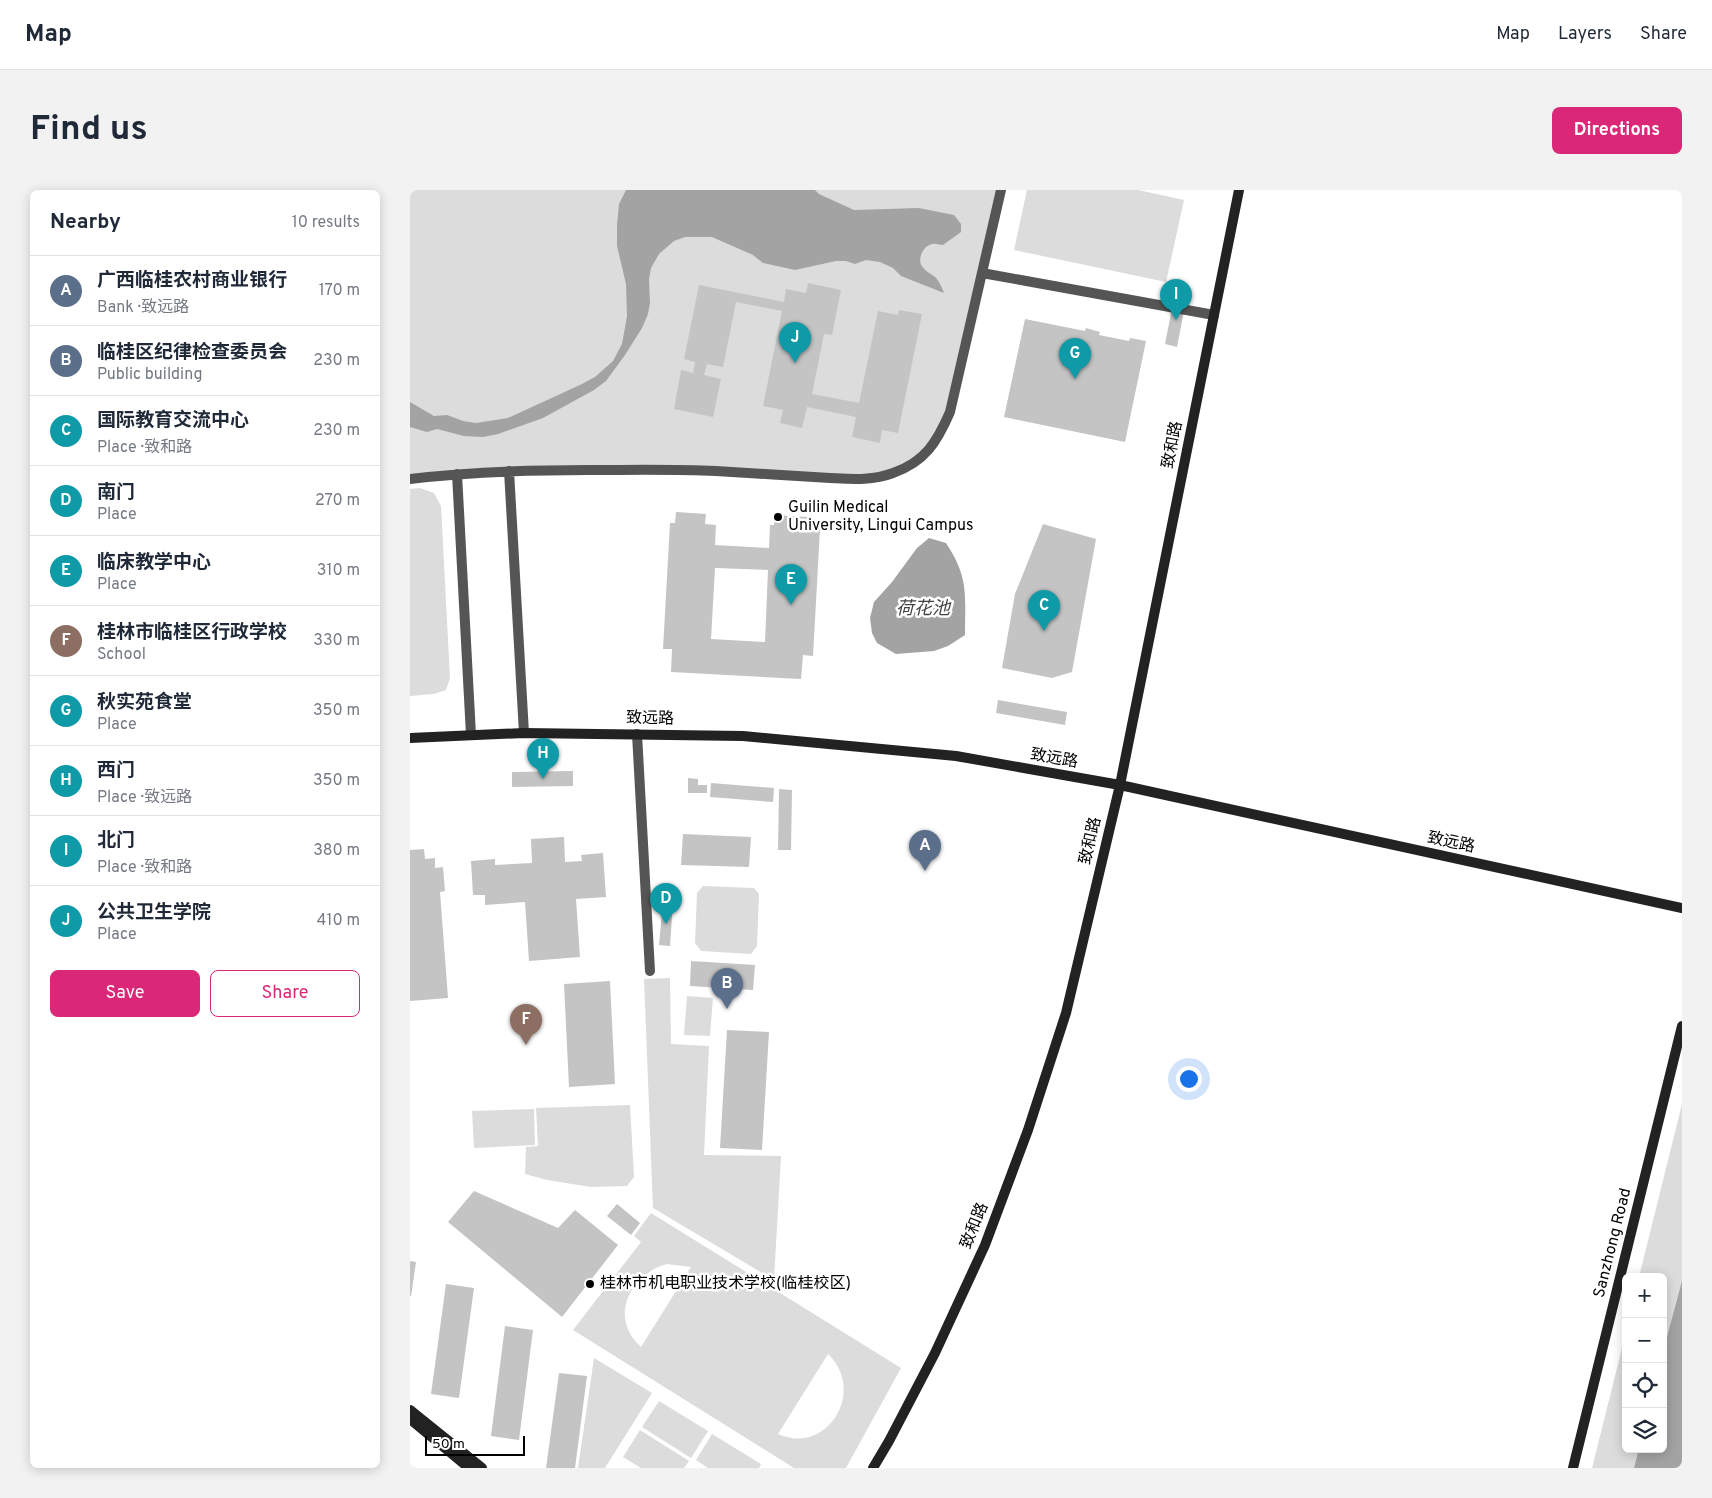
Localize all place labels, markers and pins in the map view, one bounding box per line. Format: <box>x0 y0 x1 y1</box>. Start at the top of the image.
pin: I <box>1160 279 1192 320</box>
pin: J <box>779 322 811 363</box>
pin: G <box>1059 338 1091 379</box>
place label: Guilin Medical University, Lingui Campus <box>788 498 974 536</box>
marker: Guilin Medical University, Lingui Campus <box>772 511 784 523</box>
pin: E <box>775 564 807 605</box>
pin: C <box>1028 590 1060 631</box>
pin: H <box>527 738 559 779</box>
pin: A <box>909 830 941 871</box>
pin: D <box>650 883 682 924</box>
pin: B <box>711 968 743 1009</box>
pin: F <box>510 1004 542 1045</box>
place label: 桂林市机电职业技术学校(临桂校区) <box>600 1274 851 1294</box>
marker: 桂林市机电职业技术学校(临桂校区) <box>584 1278 596 1290</box>

